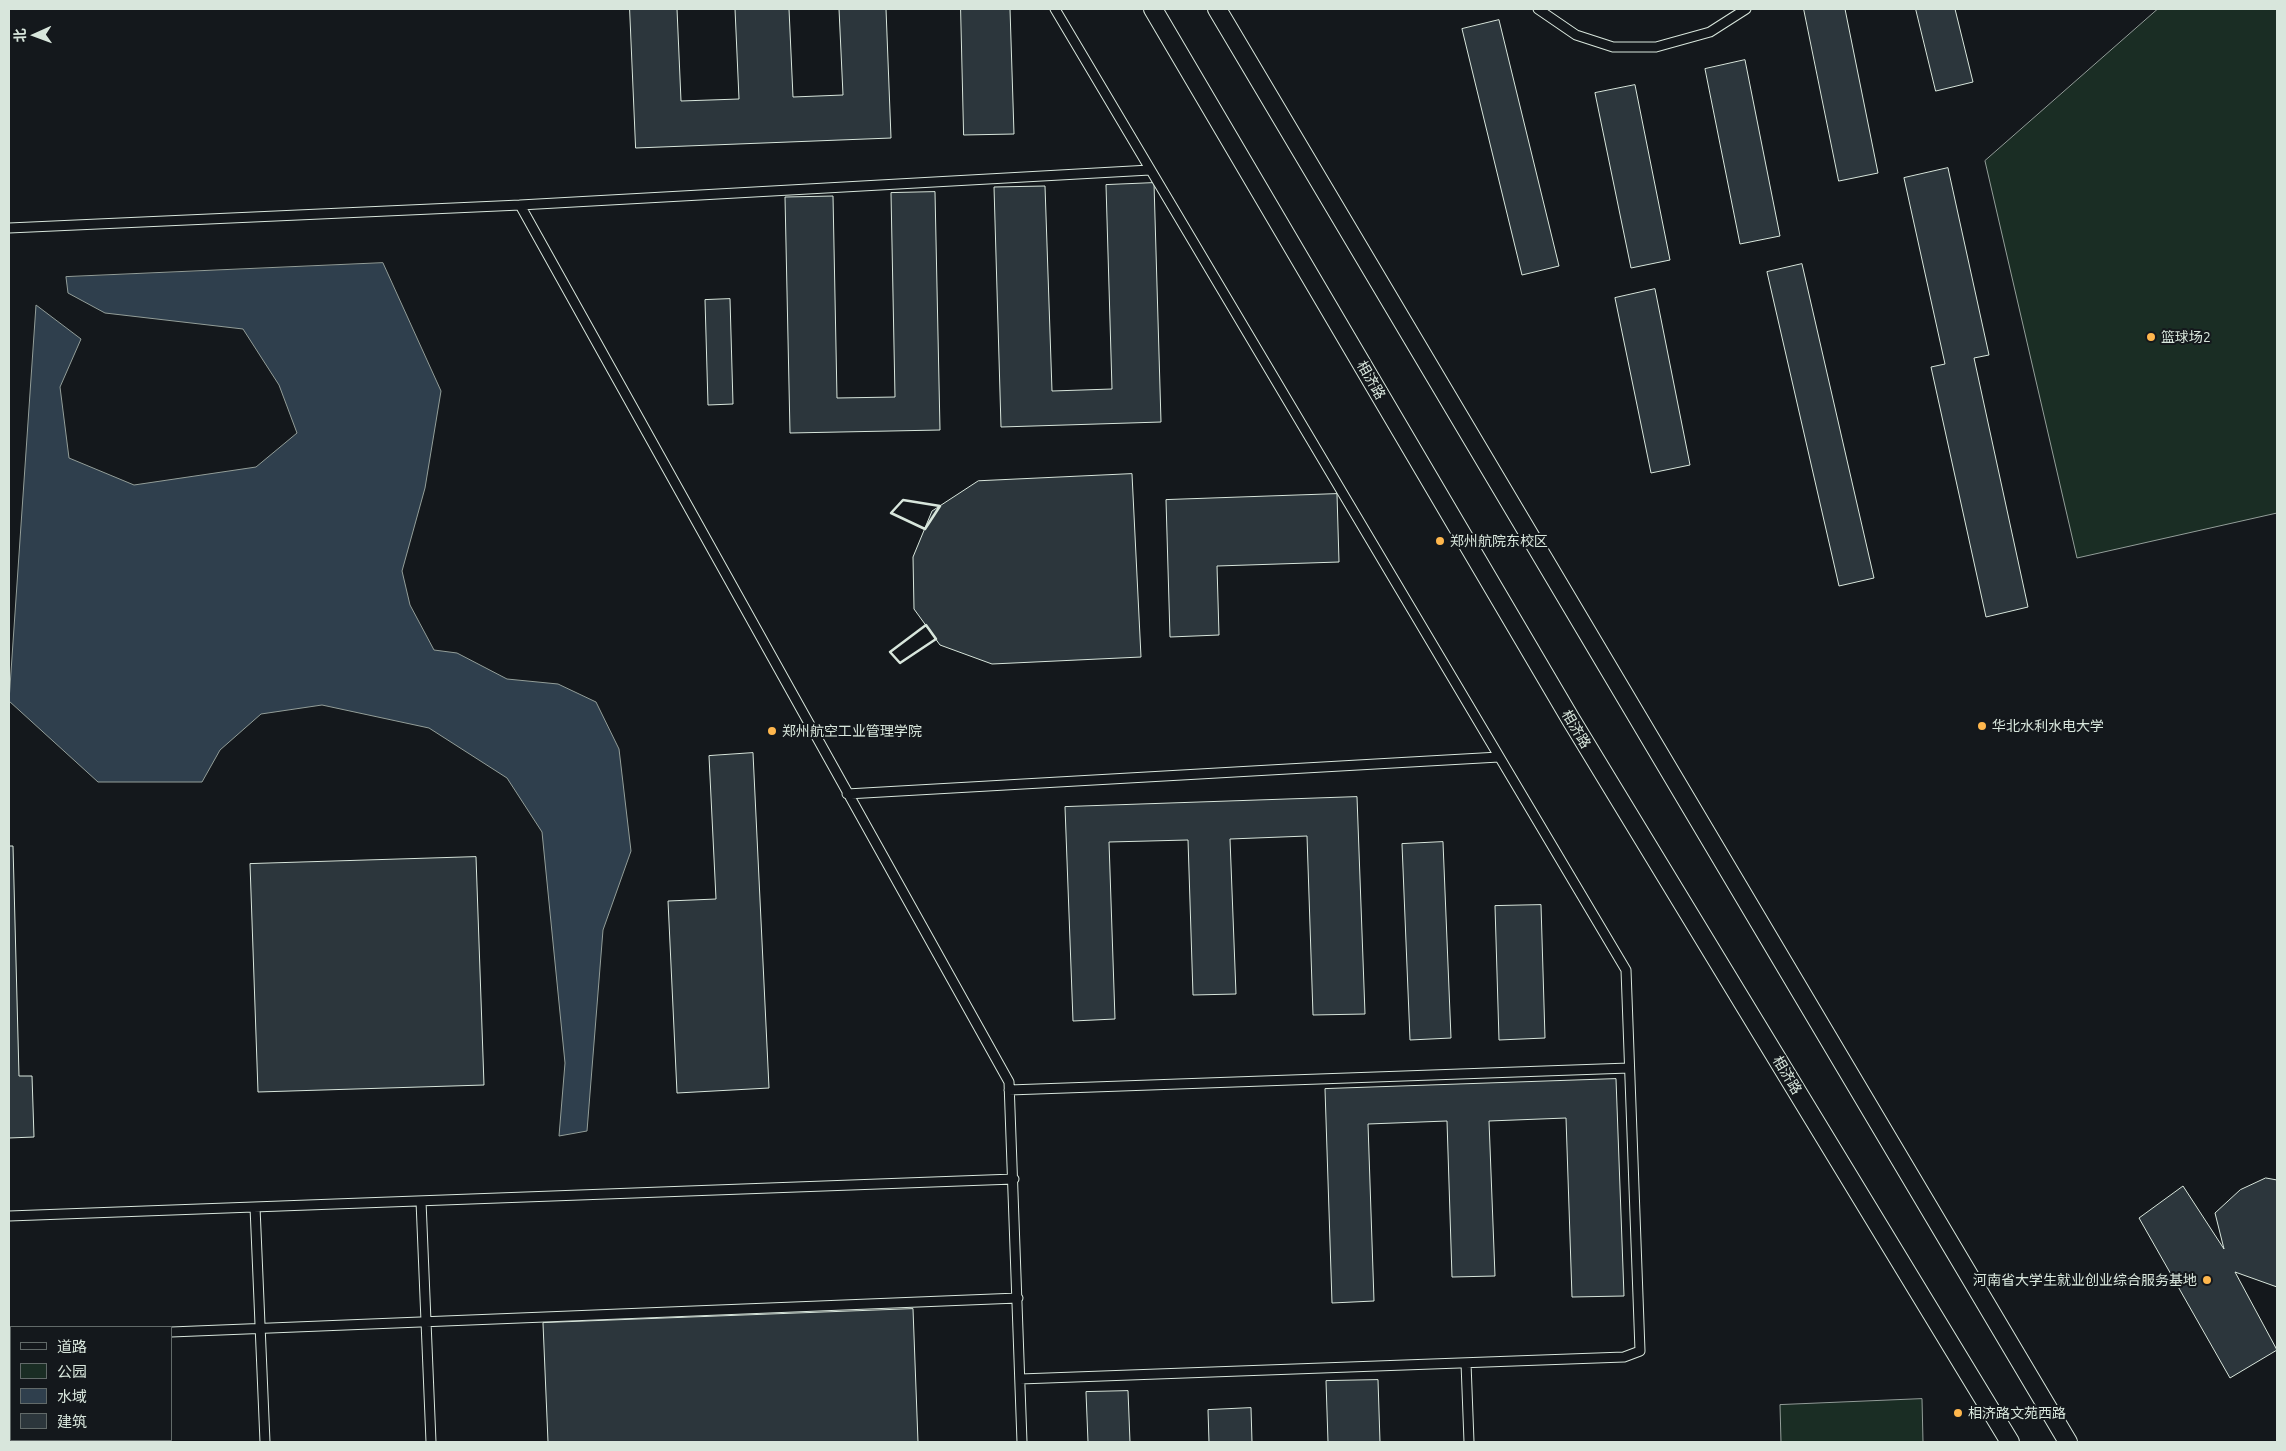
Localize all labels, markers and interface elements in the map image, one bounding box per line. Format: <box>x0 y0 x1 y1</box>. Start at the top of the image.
north arrow <box>10 10 60 60</box>
text: 北 <box>12 28 28 43</box>
place label: 篮球场2 <box>2161 329 2211 345</box>
marker: 篮球场2 <box>2145 331 2157 343</box>
street label: 相济路 <box>1353 358 1389 402</box>
place label: 郑州航院东校区 <box>1450 533 1548 549</box>
marker: 郑州航院东校区 <box>1434 535 1446 547</box>
street label: 相济路 <box>1558 707 1594 751</box>
place label: 华北水利水电大学 <box>1992 718 2104 734</box>
marker: 华北水利水电大学 <box>1976 720 1988 732</box>
place label: 郑州航空工业管理学院 <box>782 723 922 739</box>
marker: 郑州航空工业管理学院 <box>766 725 778 737</box>
street label: 相济路 <box>1769 1053 1805 1097</box>
place label: 河南省大学生就业创业综合服务基地 <box>1973 1272 2197 1288</box>
marker: 河南省大学生就业创业综合服务基地 <box>2201 1274 2213 1286</box>
legend <box>10 1326 172 1441</box>
text: 道路 <box>57 1338 87 1355</box>
text: 公园 <box>57 1363 87 1380</box>
text: 水域 <box>57 1388 87 1405</box>
place label: 相济路文苑西路 <box>1968 1405 2066 1421</box>
marker: 相济路文苑西路 <box>1952 1407 1964 1419</box>
text: 建筑 <box>57 1413 87 1430</box>

